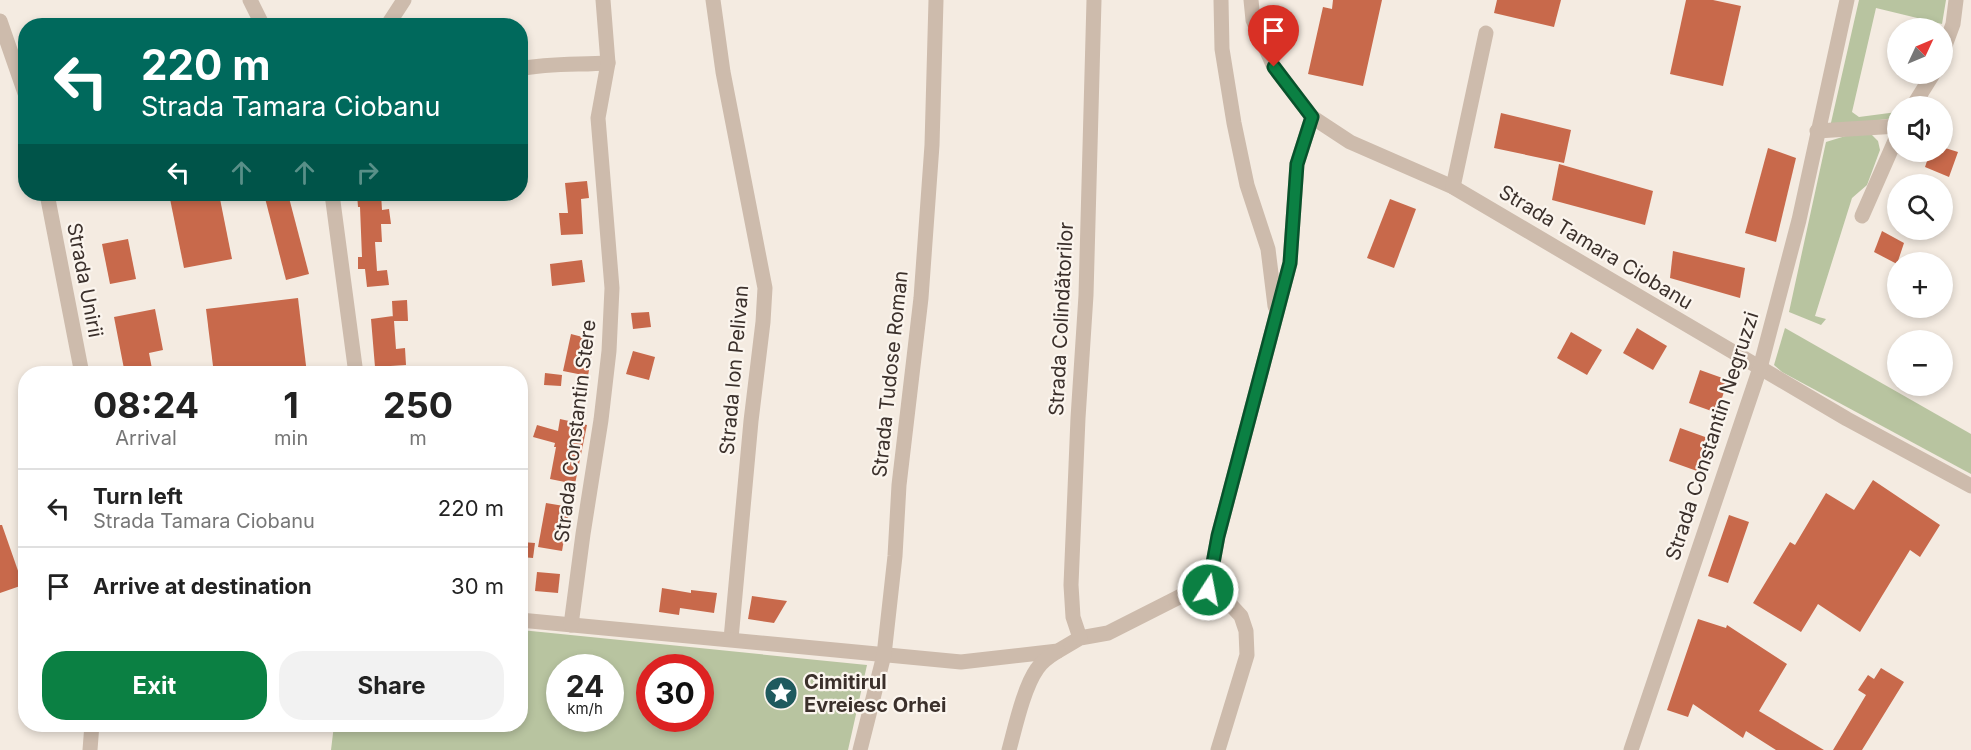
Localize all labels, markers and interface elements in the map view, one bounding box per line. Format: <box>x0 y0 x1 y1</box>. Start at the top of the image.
pin <box>1248 5 1299 67</box>
icon: arrive <box>1257 14 1290 47</box>
north arrow <box>1887 18 1953 84</box>
map controls <box>1887 18 1953 396</box>
text: 220 m <box>141 39 271 90</box>
icon: left <box>42 42 120 120</box>
text: Strada Tamara Ciobanu <box>141 90 440 123</box>
button: sound <box>1887 96 1953 162</box>
icon: left <box>162 156 195 189</box>
icon: ahead <box>225 156 258 189</box>
icon: ahead <box>288 156 321 189</box>
icon: right <box>351 156 384 189</box>
button: search <box>1887 174 1953 240</box>
street label: Strada Tamara Ciobanu <box>1495 180 1697 314</box>
street label: Strada Unirii <box>62 221 108 339</box>
street label: Strada Colindătorilor <box>1044 221 1078 417</box>
button: + <box>1887 252 1953 318</box>
street label: Strada Tudose Roman <box>867 269 913 479</box>
street label: Strada Ion Pelivan <box>715 284 753 456</box>
street label: Strada Constantin Negruzzi <box>1660 309 1764 563</box>
street label: Strada Constantin Stere <box>549 318 601 544</box>
button: − <box>1887 330 1953 396</box>
text: 08:24 <box>93 383 199 427</box>
text: 1 <box>283 383 299 427</box>
text: 250 <box>383 383 453 427</box>
text: Arrival <box>115 426 177 450</box>
text: min <box>274 426 308 450</box>
text: m <box>409 426 427 450</box>
text: Turn left <box>93 483 183 509</box>
icon: left <box>42 492 75 525</box>
text: 220 m <box>438 495 504 521</box>
text: Strada Tamara Ciobanu <box>93 509 315 533</box>
position arrow <box>1176 558 1240 622</box>
icon: arrive <box>42 570 75 603</box>
text: Arrive at destination <box>93 573 312 599</box>
text: 30 m <box>451 573 504 599</box>
button: Exit <box>42 651 267 720</box>
button: Share <box>279 651 504 720</box>
speed limit sign: 30 <box>636 654 714 732</box>
text: 24 <box>566 668 604 704</box>
place label: Cimitirul Evreiesc Orhei <box>804 670 946 717</box>
place icon: Cimitirul Evreiesc Orhei <box>763 675 799 711</box>
text: km/h <box>567 699 603 718</box>

